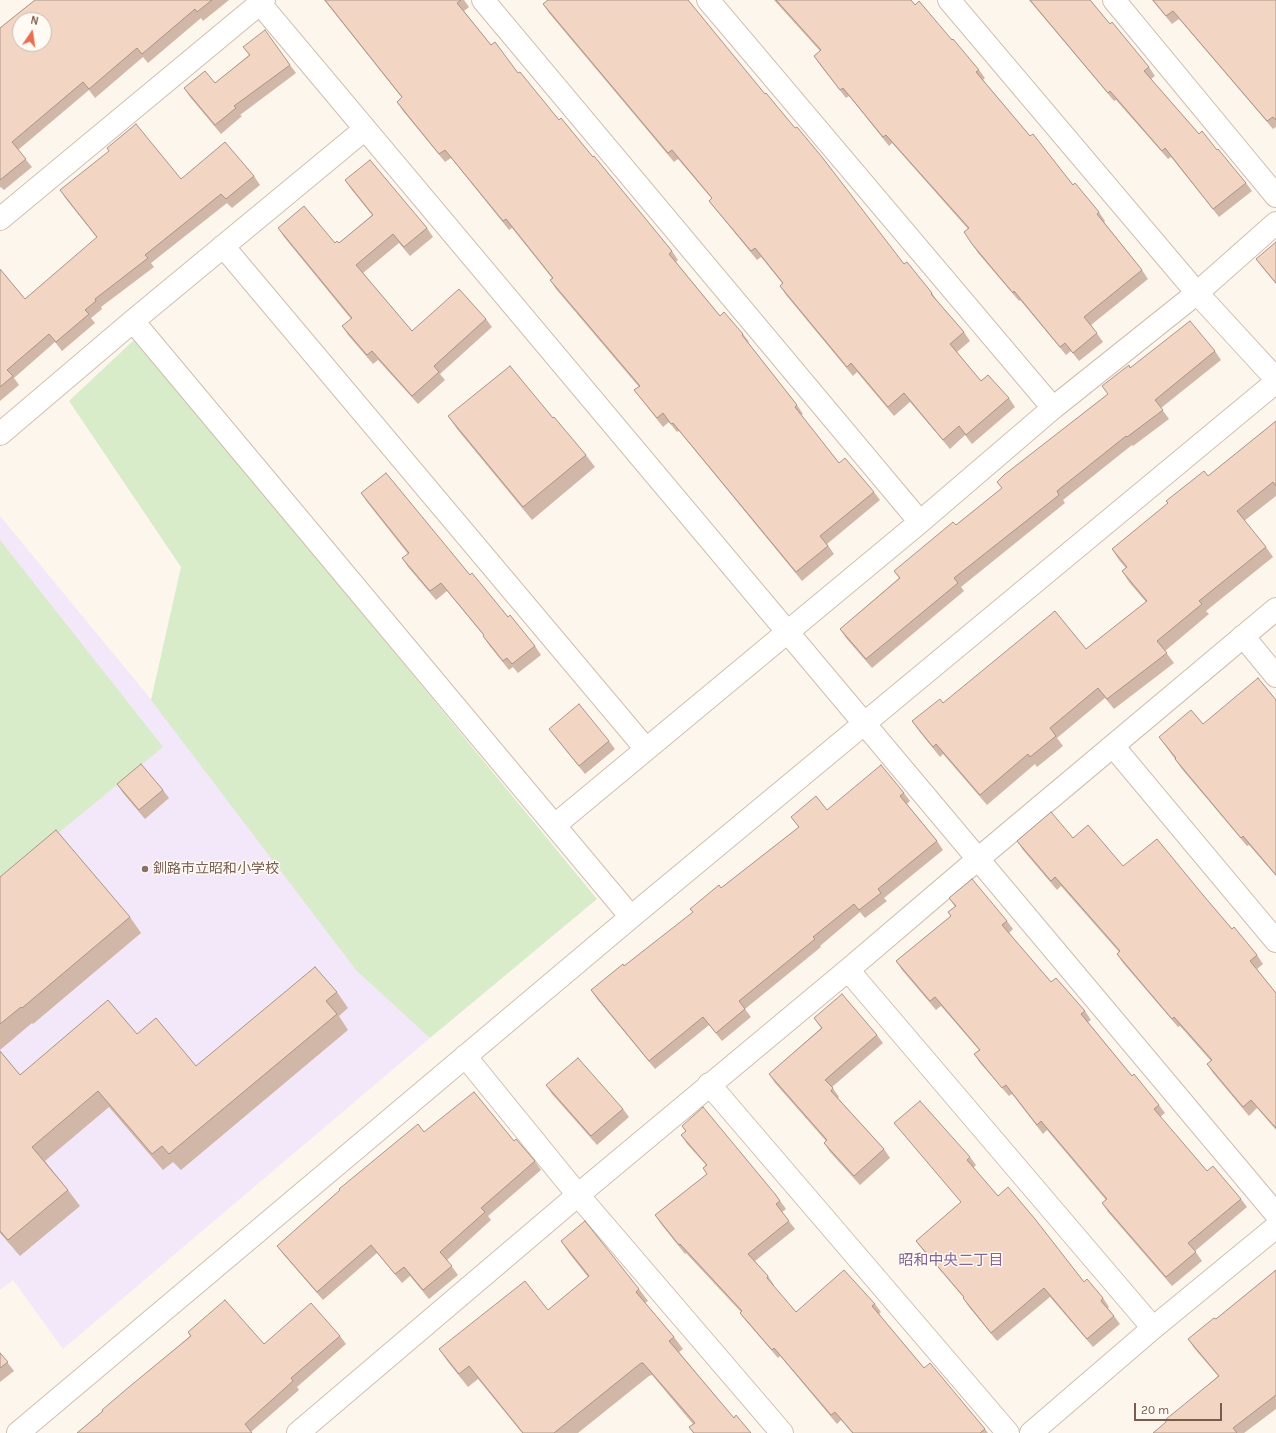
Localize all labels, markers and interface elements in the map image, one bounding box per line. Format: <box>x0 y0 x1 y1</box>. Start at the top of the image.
north arrow <box>12 12 52 52</box>
text: N <box>29 14 40 28</box>
place label: 釧路市立昭和小学校 <box>153 861 279 877</box>
marker: 釧路市立昭和小学校 <box>140 864 150 874</box>
district label: 昭和中央二丁目 <box>899 1252 1003 1270</box>
scale bar <box>1136 1395 1224 1421</box>
text: 20 m <box>1141 1403 1169 1417</box>

